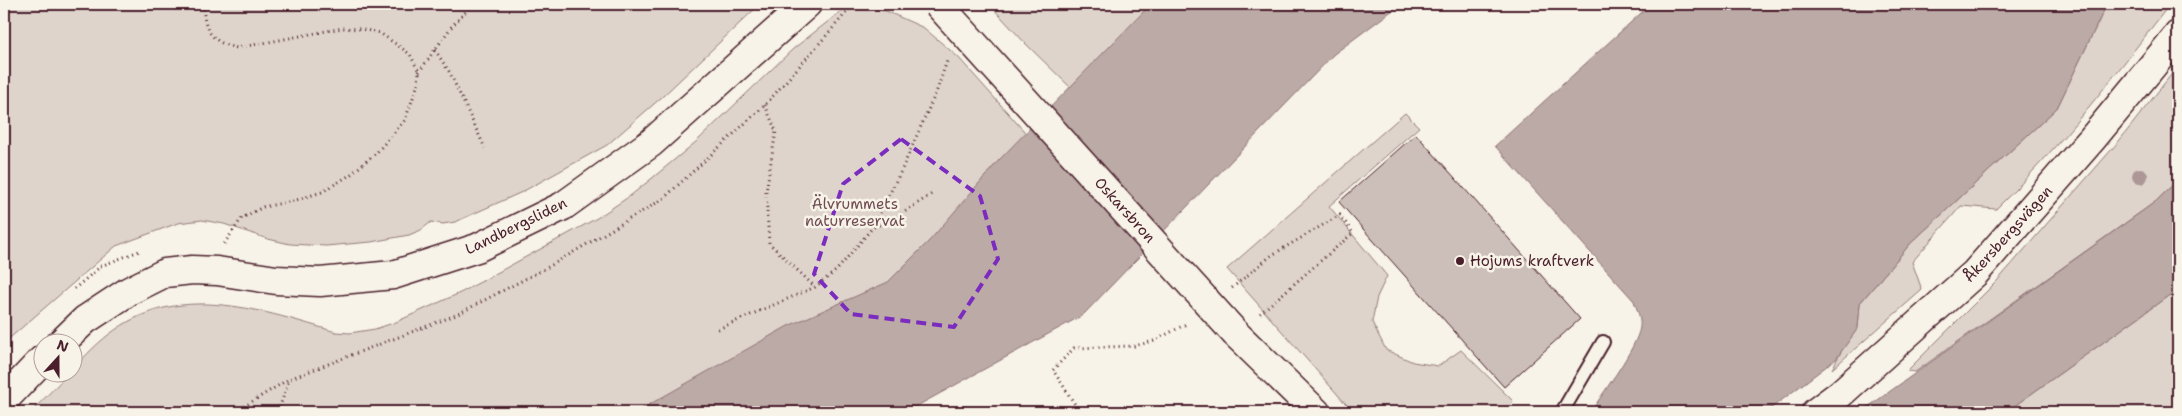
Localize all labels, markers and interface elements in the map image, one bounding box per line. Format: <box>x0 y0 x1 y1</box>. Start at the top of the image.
street label: Oskarsbron <box>1090 173 1160 247</box>
street label: Åkersbergsvägen <box>1958 180 2057 287</box>
street label: Landbergsliden <box>462 193 570 259</box>
park label: Älvrummets naturreservat <box>805 194 905 231</box>
place label: Hojums kraftverk <box>1470 251 1594 271</box>
marker: Hojums kraftverk <box>1454 255 1466 267</box>
north arrow <box>32 334 82 384</box>
text: N <box>54 335 71 356</box>

